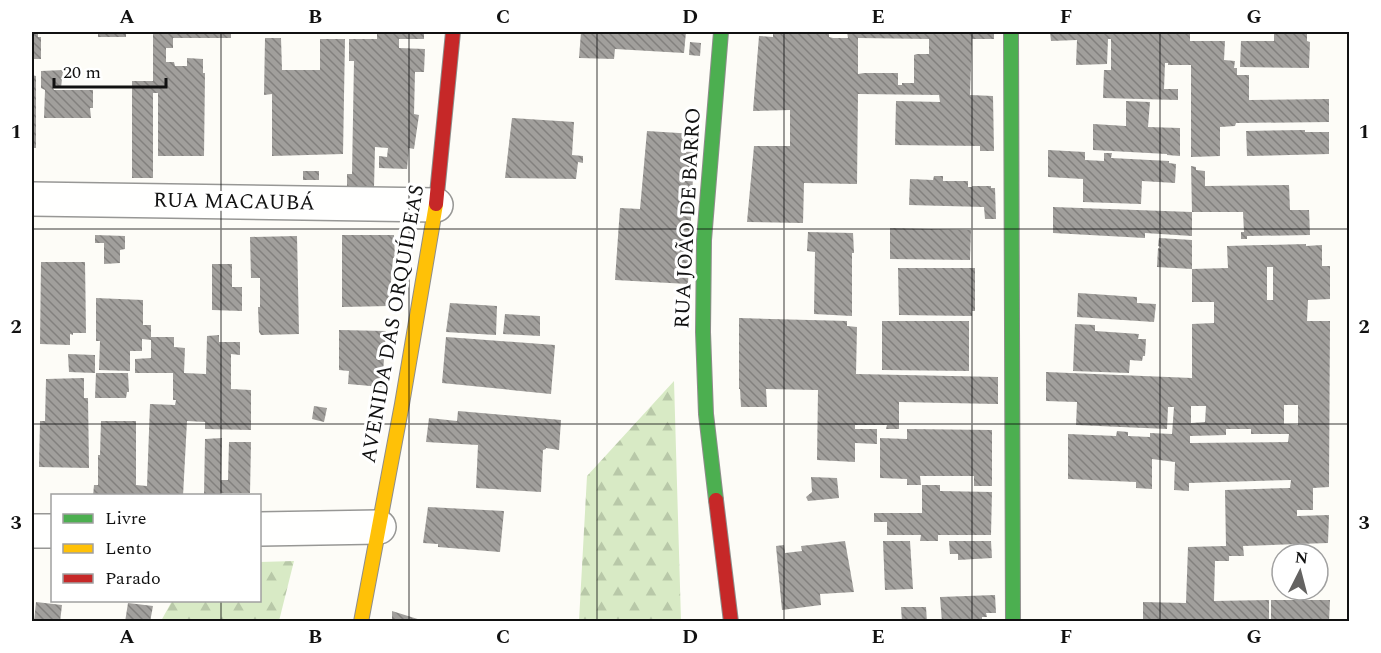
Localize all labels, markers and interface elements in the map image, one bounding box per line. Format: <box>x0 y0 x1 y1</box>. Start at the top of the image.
text: A <box>119 2 135 32</box>
text: B <box>308 2 322 32</box>
text: C <box>496 2 510 32</box>
text: D <box>682 2 698 32</box>
text: E <box>871 2 885 32</box>
text: F <box>1060 2 1072 32</box>
text: G <box>1246 2 1262 32</box>
scale bar <box>54 51 166 89</box>
text: 20 m <box>63 59 101 86</box>
street label: RUA JOÃO DE BARRO <box>666 107 710 329</box>
text: 1 <box>10 117 22 147</box>
text: 1 <box>1358 117 1370 147</box>
street label: AVENIDA DAS ORQUÍDEAS <box>353 182 433 466</box>
street label: RUA MACAUBÁ <box>153 185 315 219</box>
text: 2 <box>10 312 22 342</box>
text: 2 <box>1358 312 1370 342</box>
legend <box>51 494 261 602</box>
text: Livre <box>105 505 147 532</box>
text: 3 <box>10 508 22 538</box>
text: 3 <box>1358 508 1370 538</box>
text: Lento <box>105 535 152 562</box>
north arrow <box>1270 542 1330 602</box>
text: N <box>1294 545 1309 571</box>
text: Parado <box>105 565 161 592</box>
text: A <box>119 622 135 652</box>
text: B <box>308 622 322 652</box>
text: C <box>496 622 510 652</box>
text: D <box>682 622 698 652</box>
text: E <box>871 622 885 652</box>
text: F <box>1060 622 1072 652</box>
text: G <box>1246 622 1262 652</box>

